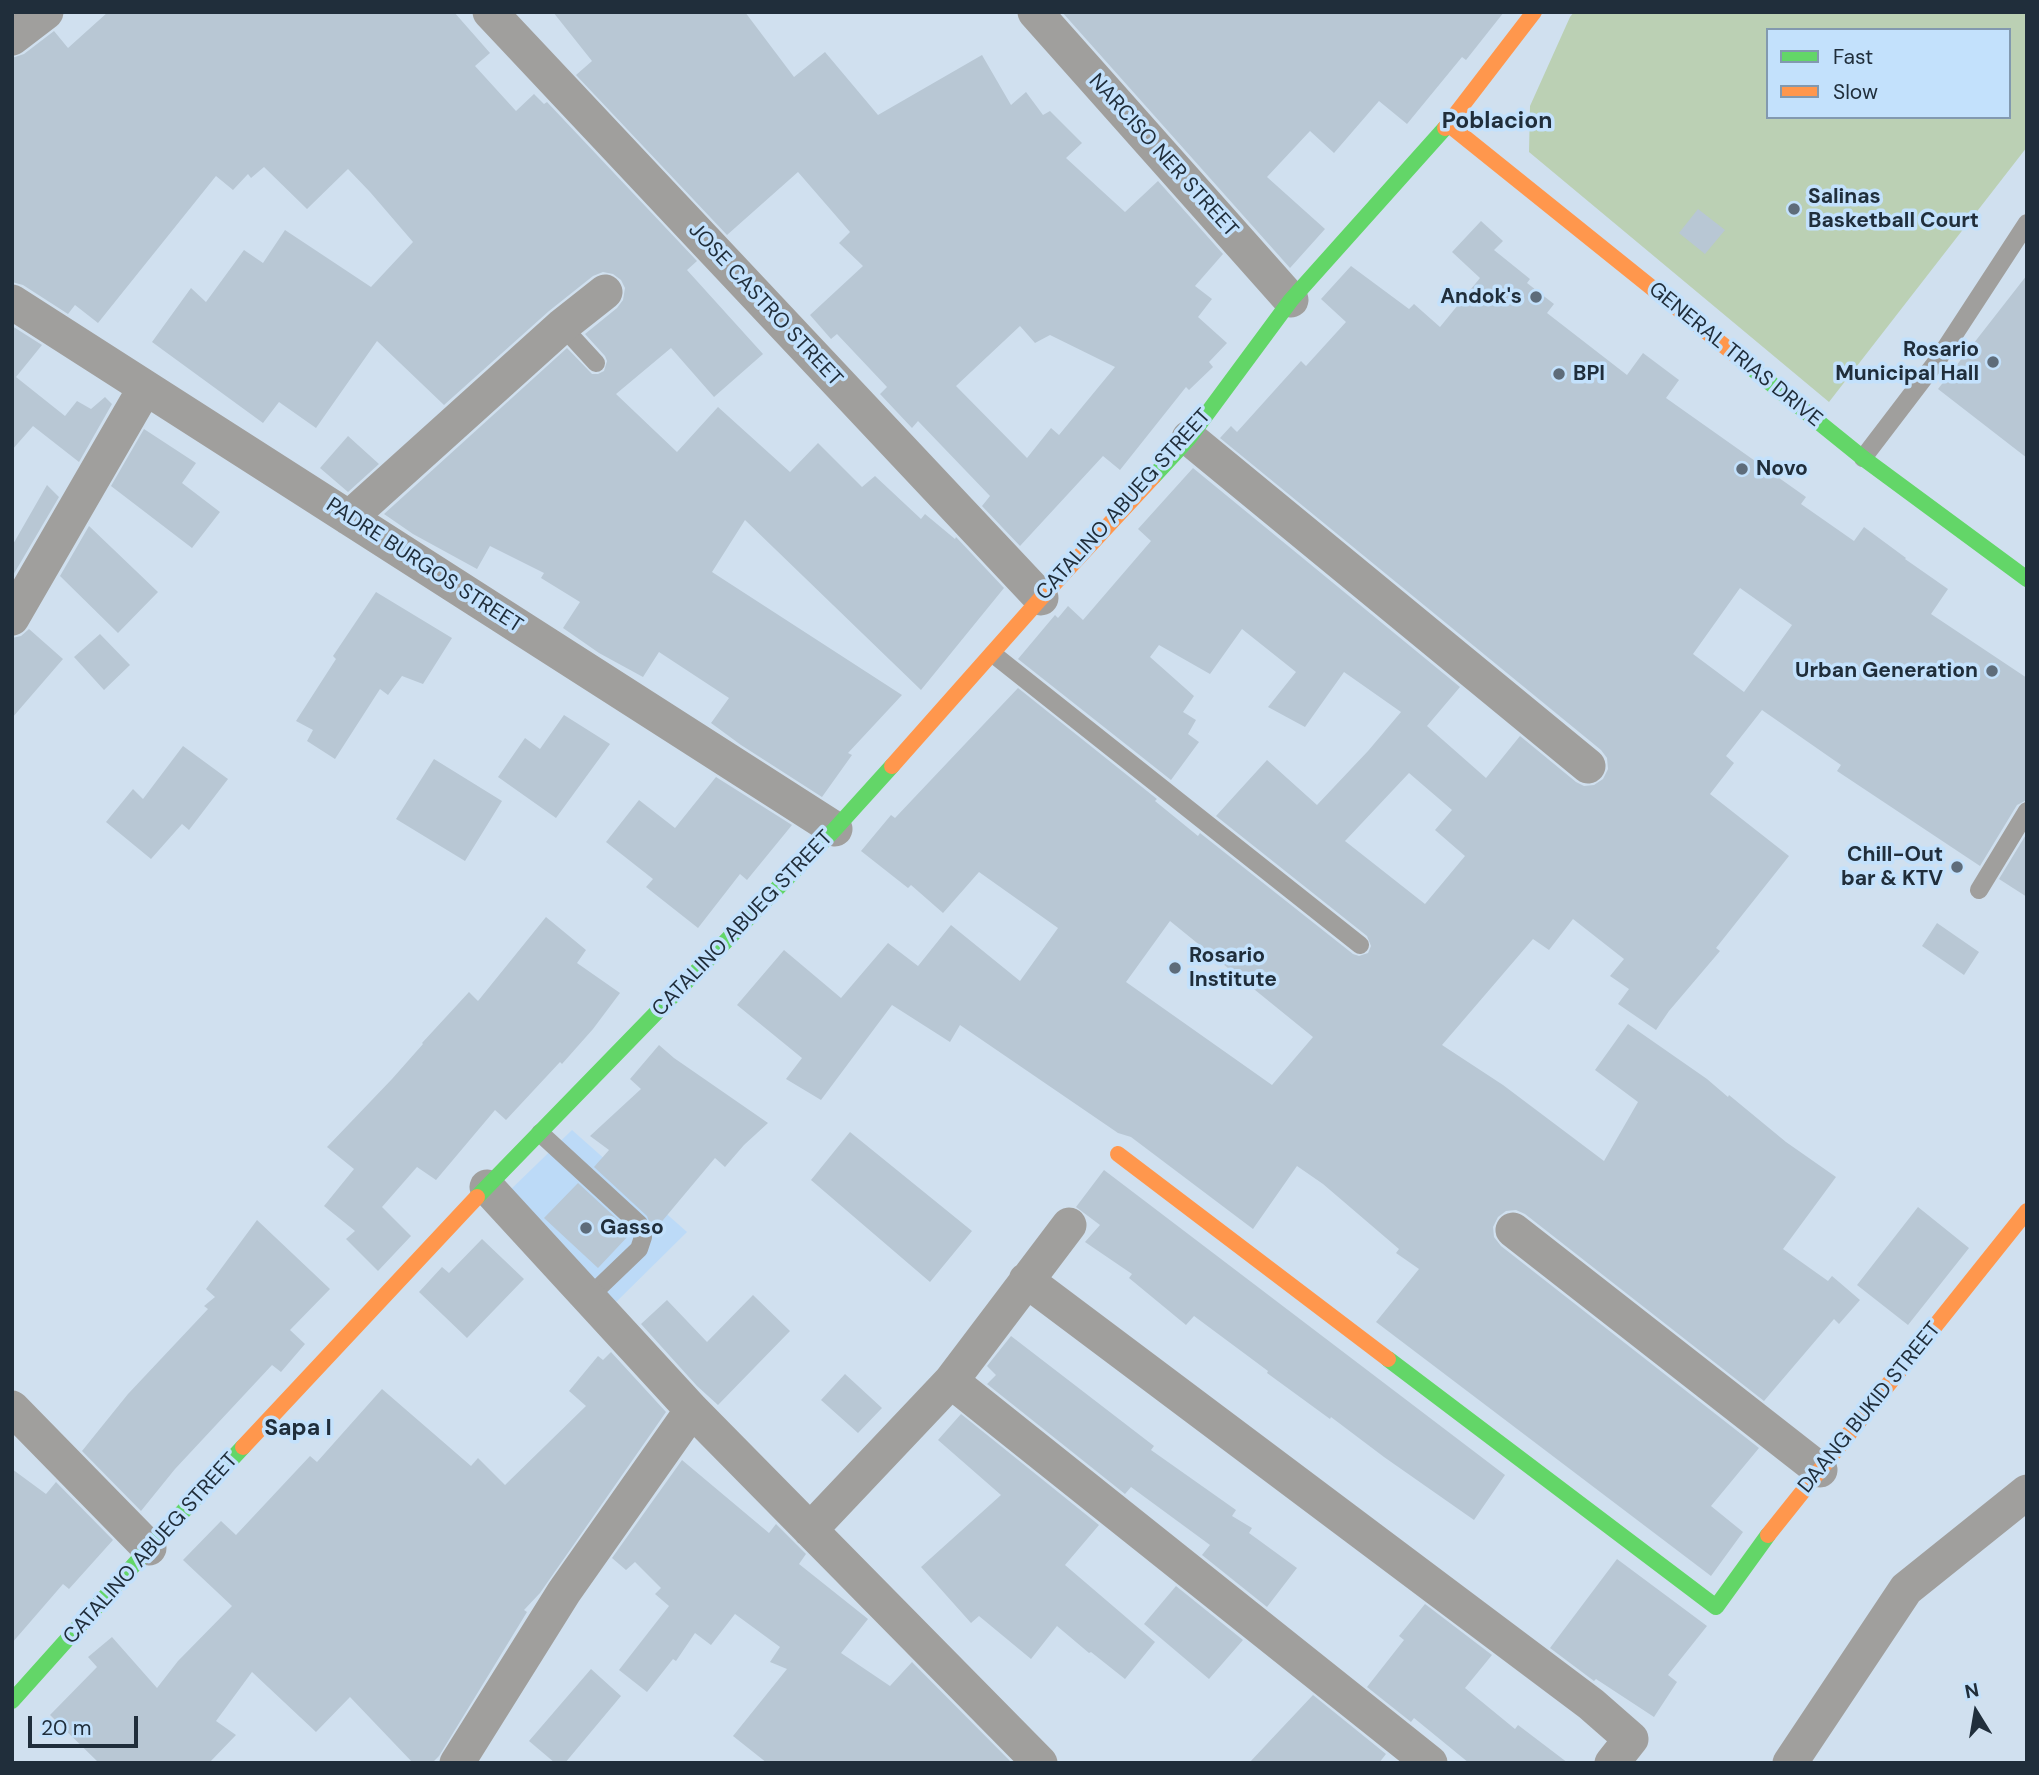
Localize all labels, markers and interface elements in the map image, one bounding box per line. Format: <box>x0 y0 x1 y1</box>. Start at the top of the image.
legend <box>1766 28 2011 119</box>
text: Fast <box>1833 43 1873 71</box>
street label: NARCISO NER STREET <box>1083 69 1243 243</box>
text: Slow <box>1833 78 1878 106</box>
district label: Poblacion <box>1442 108 1552 136</box>
place label: Salinas Basketball Court <box>1808 184 1979 234</box>
marker: Salinas Basketball Court <box>1786 201 1802 217</box>
street label: JOSE CASTRO STREET <box>683 218 847 392</box>
street label: GENERAL TRIAS DRIVE <box>1643 277 1827 433</box>
place label: Andok's <box>1440 284 1522 310</box>
marker: Andok's <box>1528 289 1544 305</box>
place label: Rosario Municipal Hall <box>1835 337 1979 387</box>
marker: Rosario Municipal Hall <box>1985 354 2001 370</box>
place label: BPI <box>1573 361 1605 387</box>
marker: BPI <box>1551 366 1567 382</box>
street label: CATALINO ABUEG STREET <box>1031 404 1217 606</box>
place label: Novo <box>1756 456 1808 482</box>
marker: Novo <box>1734 461 1750 477</box>
street label: PADRE BURGOS STREET <box>321 493 527 639</box>
place label: Urban Generation <box>1795 658 1978 684</box>
marker: Urban Generation <box>1984 663 2000 679</box>
street label: CATALINO ABUEG STREET <box>648 826 838 1022</box>
place label: Chill-Out bar & KTV <box>1841 842 1943 892</box>
marker: Chill-Out bar & KTV <box>1949 859 1965 875</box>
place label: Rosario Institute <box>1189 943 1277 993</box>
marker: Rosario Institute <box>1167 960 1183 976</box>
place label: Gasso <box>600 1215 664 1241</box>
marker: Gasso <box>578 1220 594 1236</box>
street label: DAANG BUKID STREET <box>1793 1317 1947 1499</box>
district label: Sapa I <box>264 1415 332 1443</box>
street label: CATALINO ABUEG STREET <box>58 1448 244 1650</box>
north arrow <box>1941 1677 2011 1747</box>
text: N <box>1963 1677 1981 1704</box>
scale bar <box>32 1702 142 1746</box>
text: 20 m <box>41 1714 92 1742</box>

